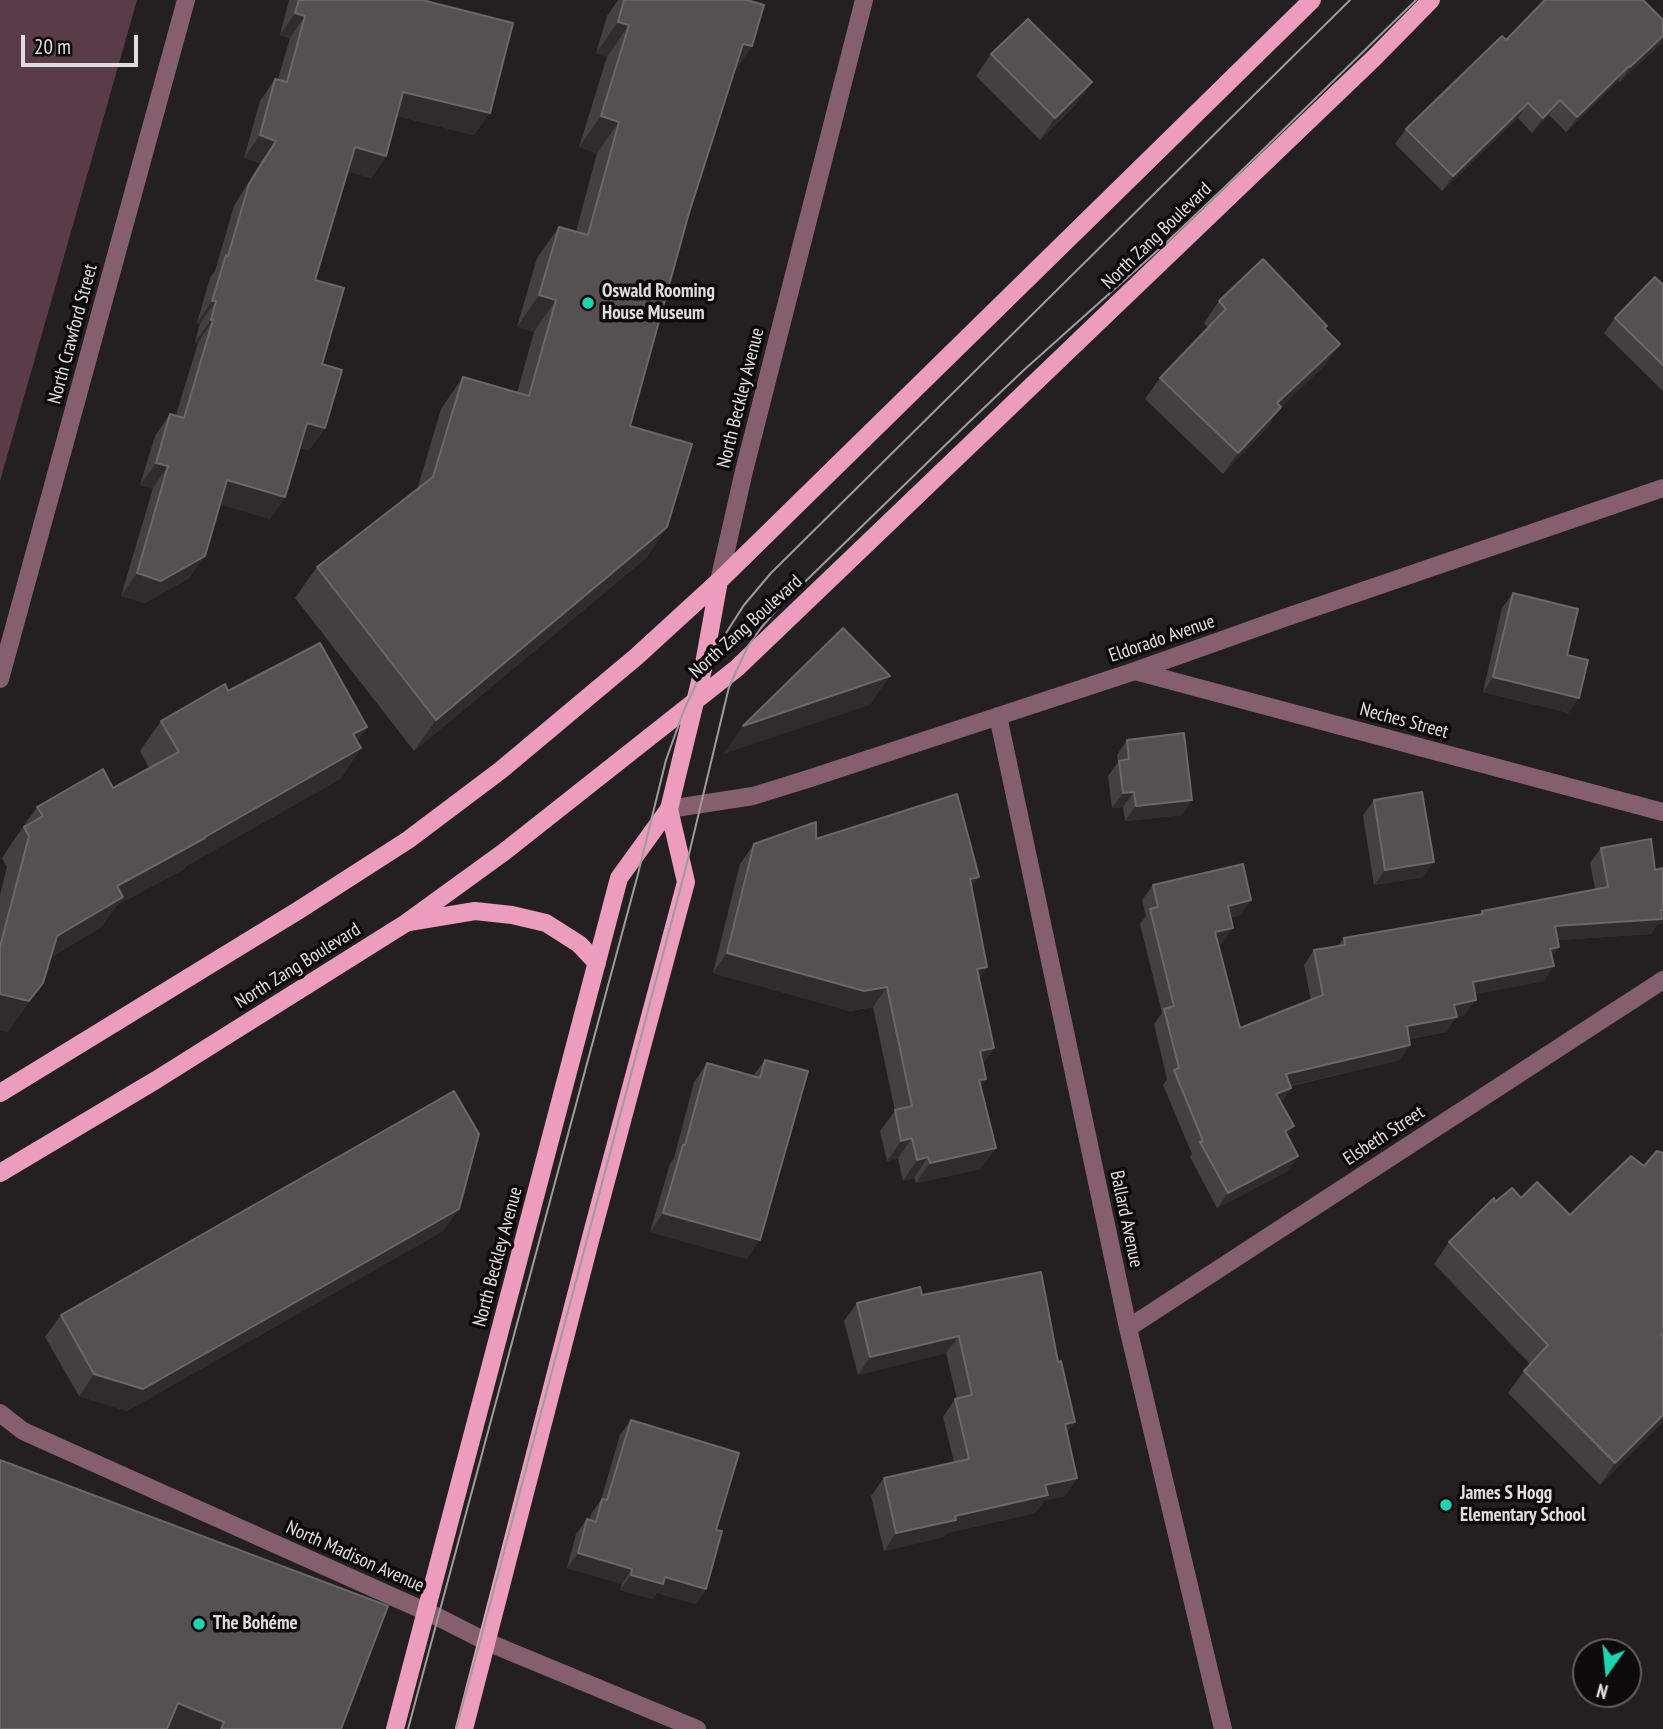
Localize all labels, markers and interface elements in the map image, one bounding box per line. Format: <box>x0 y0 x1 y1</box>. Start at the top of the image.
scale bar <box>24 21 142 65</box>
text: 20 m <box>34 33 71 60</box>
street label: North Zang Boulevard <box>1097 178 1217 294</box>
street label: North Crawford Street <box>43 262 103 406</box>
place label: Oswald Rooming House Museum <box>602 281 715 325</box>
marker: Oswald Rooming House Museum <box>580 295 596 311</box>
street label: North Beckley Avenue <box>713 326 769 470</box>
street label: North Zang Boulevard <box>685 570 807 684</box>
street label: Eldorado Avenue <box>1106 610 1218 668</box>
street label: Neches Street <box>1357 698 1451 744</box>
street label: North Zang Boulevard <box>231 918 365 1014</box>
street label: Elsbeth Street <box>1339 1101 1429 1171</box>
street label: Ballard Avenue <box>1105 1168 1147 1270</box>
street label: North Beckley Avenue <box>468 1185 528 1329</box>
place label: James S Hogg Elementary School <box>1460 1483 1586 1527</box>
marker: James S Hogg Elementary School <box>1438 1497 1454 1513</box>
street label: North Madison Avenue <box>282 1516 428 1598</box>
place label: The Bohéme <box>213 1613 298 1635</box>
marker: The Bohéme <box>191 1616 207 1632</box>
north arrow <box>1572 1638 1642 1708</box>
text: N <box>1594 1678 1610 1704</box>

